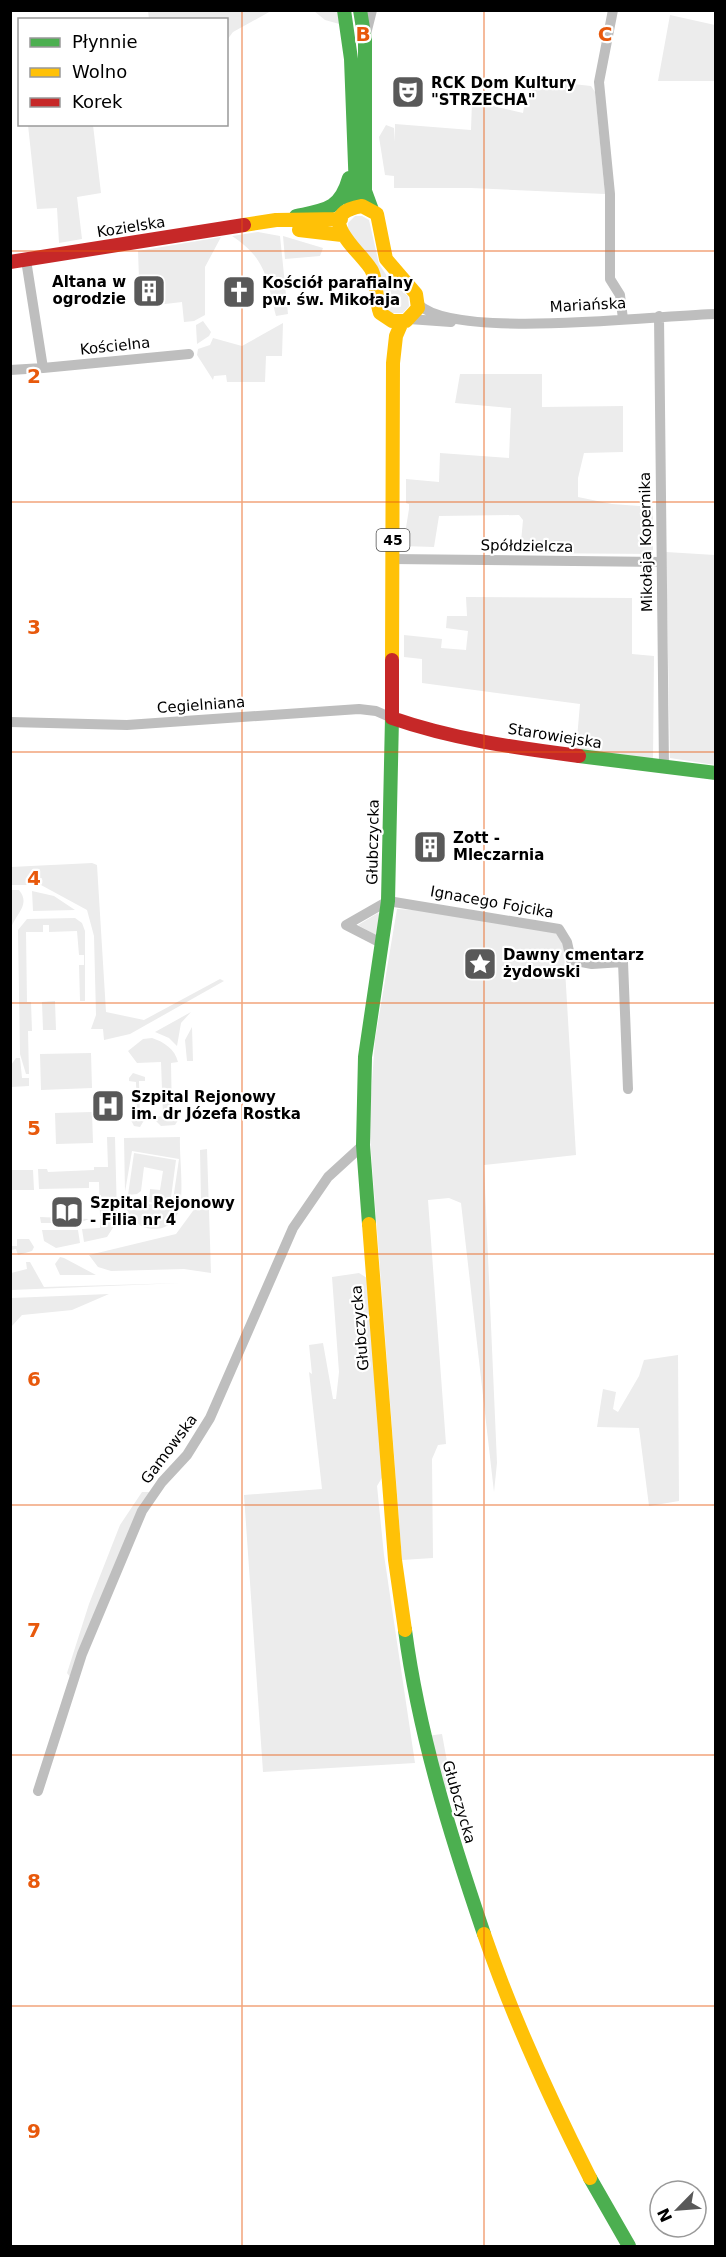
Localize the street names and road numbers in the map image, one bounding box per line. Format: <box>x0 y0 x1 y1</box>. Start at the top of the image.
street label: Kozielska <box>95 213 167 241</box>
street label: Mariańska <box>549 294 627 316</box>
street label: Kościelna <box>79 333 151 359</box>
street label: Mikołaja Kopernika <box>636 472 656 612</box>
road number: 45 <box>376 529 410 551</box>
street label: Spółdzielcza <box>480 536 574 556</box>
street label: Cegielniana <box>156 693 246 717</box>
street label: Starowiejska <box>507 720 603 752</box>
street label: Głubczycka <box>363 799 383 885</box>
street label: Ignacego Fojcika <box>429 882 555 922</box>
street label: Głubczycka <box>347 1284 373 1372</box>
street label: Gamowska <box>137 1411 201 1487</box>
street label: Głubczycka <box>439 1758 479 1846</box>

